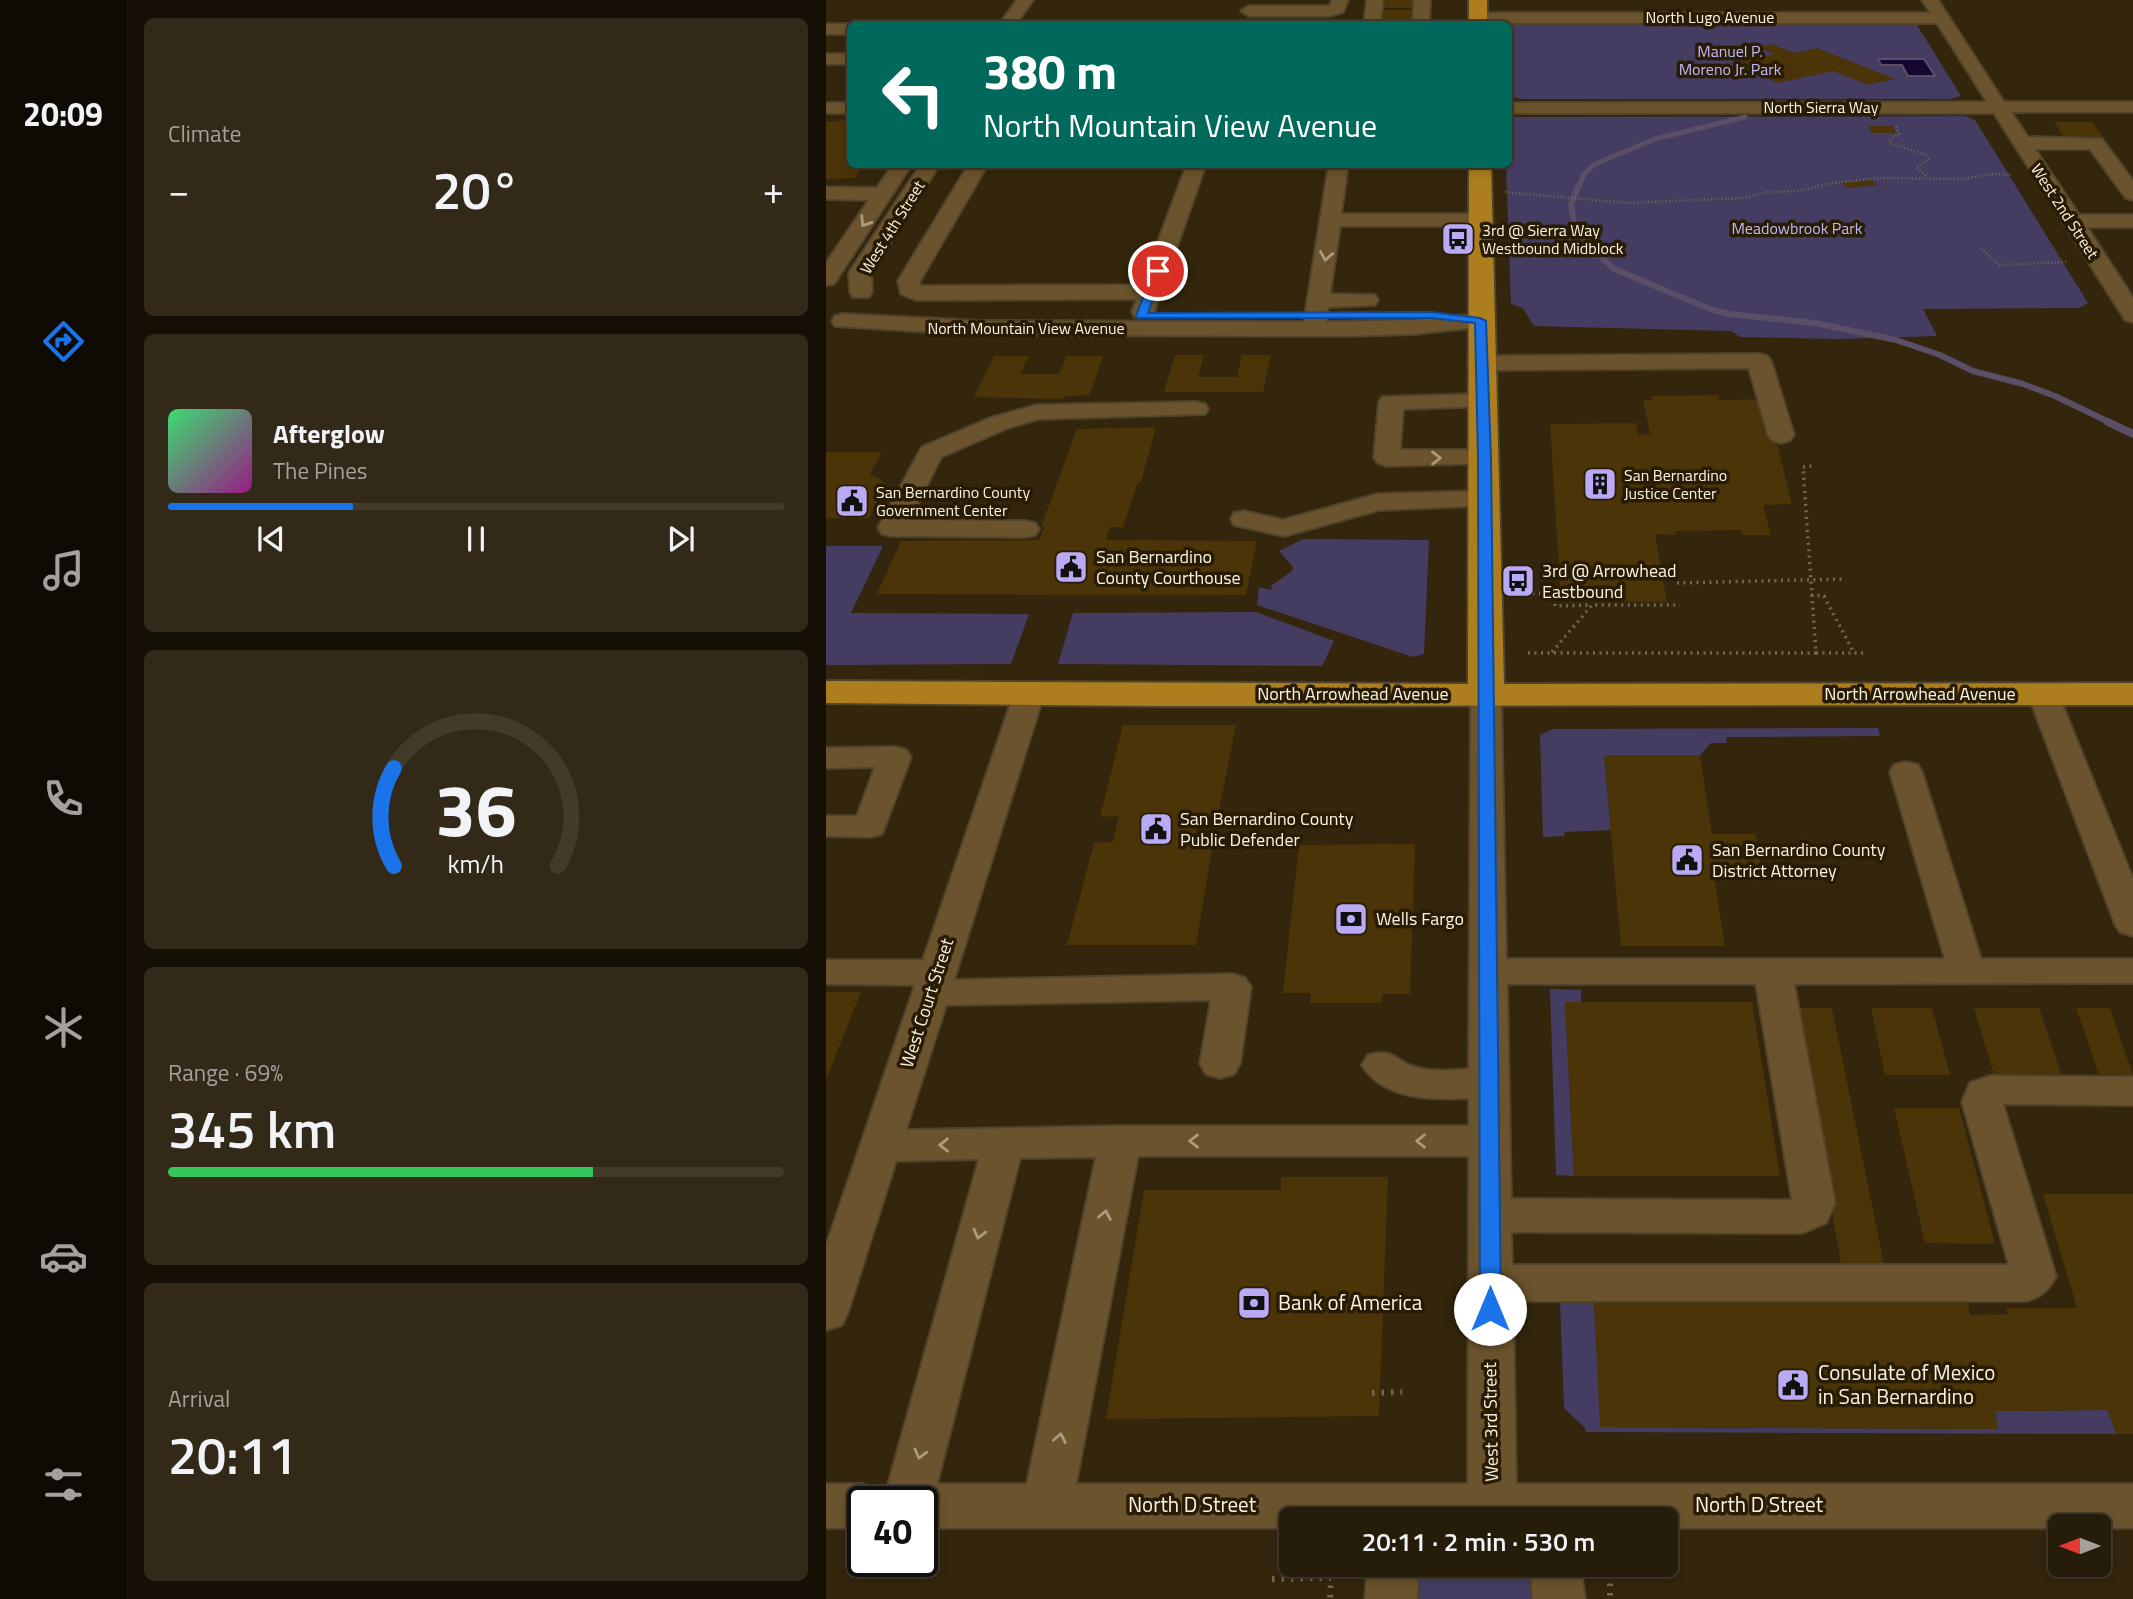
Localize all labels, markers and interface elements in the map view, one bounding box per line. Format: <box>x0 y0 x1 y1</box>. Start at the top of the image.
street label: North Lugo Avenue <box>1646 5 1774 29</box>
text: 380 m <box>983 33 1117 108</box>
park label: Manuel P. Moreno Jr. Park <box>1679 39 1782 81</box>
icon: left <box>868 49 959 140</box>
text: 20:09 <box>23 90 103 138</box>
street label: North Sierra Way <box>1764 95 1879 119</box>
text: North Mountain View Avenue <box>983 101 1377 149</box>
text: Climate <box>168 116 241 151</box>
text: 20° <box>432 150 520 229</box>
street label: West 2nd Street <box>2025 159 2105 264</box>
text: − <box>168 161 189 219</box>
text: + <box>763 161 784 219</box>
street label: West 4th Street <box>854 175 931 278</box>
one-way arrow <box>861 214 874 227</box>
park label: Meadowbrook Park <box>1732 216 1863 240</box>
place label: 3rd @ Sierra Way Westbound Midblock <box>1482 218 1624 260</box>
bus stop icon: 3rd @ Sierra Way Westbound Midblock <box>1439 220 1477 258</box>
pin <box>1128 241 1188 301</box>
one-way arrow <box>1319 250 1334 262</box>
icon: arrive <box>1139 252 1177 290</box>
street label: North Mountain View Avenue <box>927 316 1125 340</box>
icon: directions <box>39 317 88 366</box>
text: Afterglow <box>273 414 385 453</box>
one-way arrow <box>1431 450 1441 466</box>
text: The Pines <box>273 453 367 488</box>
place label: San Bernardino Justice Center <box>1624 463 1727 505</box>
building icon: San Bernardino Justice Center <box>1581 465 1619 503</box>
place label: San Bernardino County Government Center <box>876 480 1030 522</box>
public building icon: San Bernardino County Government Center <box>833 482 871 520</box>
icon: previous <box>252 520 290 558</box>
icon: pause <box>457 520 495 558</box>
icon: next <box>662 520 700 558</box>
place label: San Bernardino County Courthouse <box>1096 543 1241 591</box>
icon: music <box>39 546 88 595</box>
public building icon: San Bernardino County Courthouse <box>1052 548 1090 586</box>
place label: 3rd @ Arrowhead Eastbound <box>1542 557 1677 605</box>
bus stop icon: 3rd @ Arrowhead Eastbound <box>1499 562 1537 600</box>
street label: North Arrowhead Avenue <box>1257 680 1449 707</box>
street label: North Arrowhead Avenue <box>1824 680 2016 707</box>
text: 36 <box>435 754 517 864</box>
icon: phone <box>39 774 88 823</box>
place label: San Bernardino County Public Defender <box>1180 805 1354 853</box>
public building icon: San Bernardino County Public Defender <box>1137 810 1175 848</box>
place label: San Bernardino County District Attorney <box>1712 836 1886 884</box>
public building icon: San Bernardino County District Attorney <box>1668 841 1706 879</box>
text: km/h <box>448 844 504 882</box>
bank icon: Wells Fargo <box>1332 900 1370 938</box>
place label: Wells Fargo <box>1376 905 1464 932</box>
street label: West Court Street <box>893 934 960 1071</box>
icon: climate <box>39 1003 88 1052</box>
text: Range · 69% <box>168 1055 283 1090</box>
text: 345 km <box>168 1089 336 1168</box>
one-way arrow <box>1188 1133 1198 1149</box>
one-way arrow <box>1415 1133 1426 1149</box>
one-way arrow <box>938 1137 949 1153</box>
one-way arrow <box>1097 1209 1112 1221</box>
one-way arrow <box>973 1228 987 1240</box>
icon: car <box>39 1232 88 1281</box>
position arrow <box>1453 1272 1527 1346</box>
bank icon: Bank of America <box>1235 1284 1273 1322</box>
place label: Bank of America <box>1278 1286 1423 1318</box>
place label: Consulate of Mexico in San Bernardino <box>1818 1356 1995 1412</box>
street label: West 3rd Street <box>1476 1361 1505 1482</box>
public building icon: Consulate of Mexico in San Bernardino <box>1774 1366 1812 1404</box>
text: Arrival <box>168 1381 230 1416</box>
text: 20:11 <box>168 1415 297 1494</box>
one-way arrow <box>1051 1432 1066 1444</box>
one-way arrow <box>914 1448 929 1460</box>
icon: filters <box>39 1460 88 1509</box>
speed limit sign: 40 <box>847 1486 938 1577</box>
street label: North D Street <box>1128 1488 1257 1520</box>
street label: North D Street <box>1695 1488 1824 1520</box>
north arrow <box>2048 1514 2110 1577</box>
map controls <box>2048 1514 2111 1577</box>
text: 20:11 · 2 min · 530 m <box>1362 1522 1595 1561</box>

